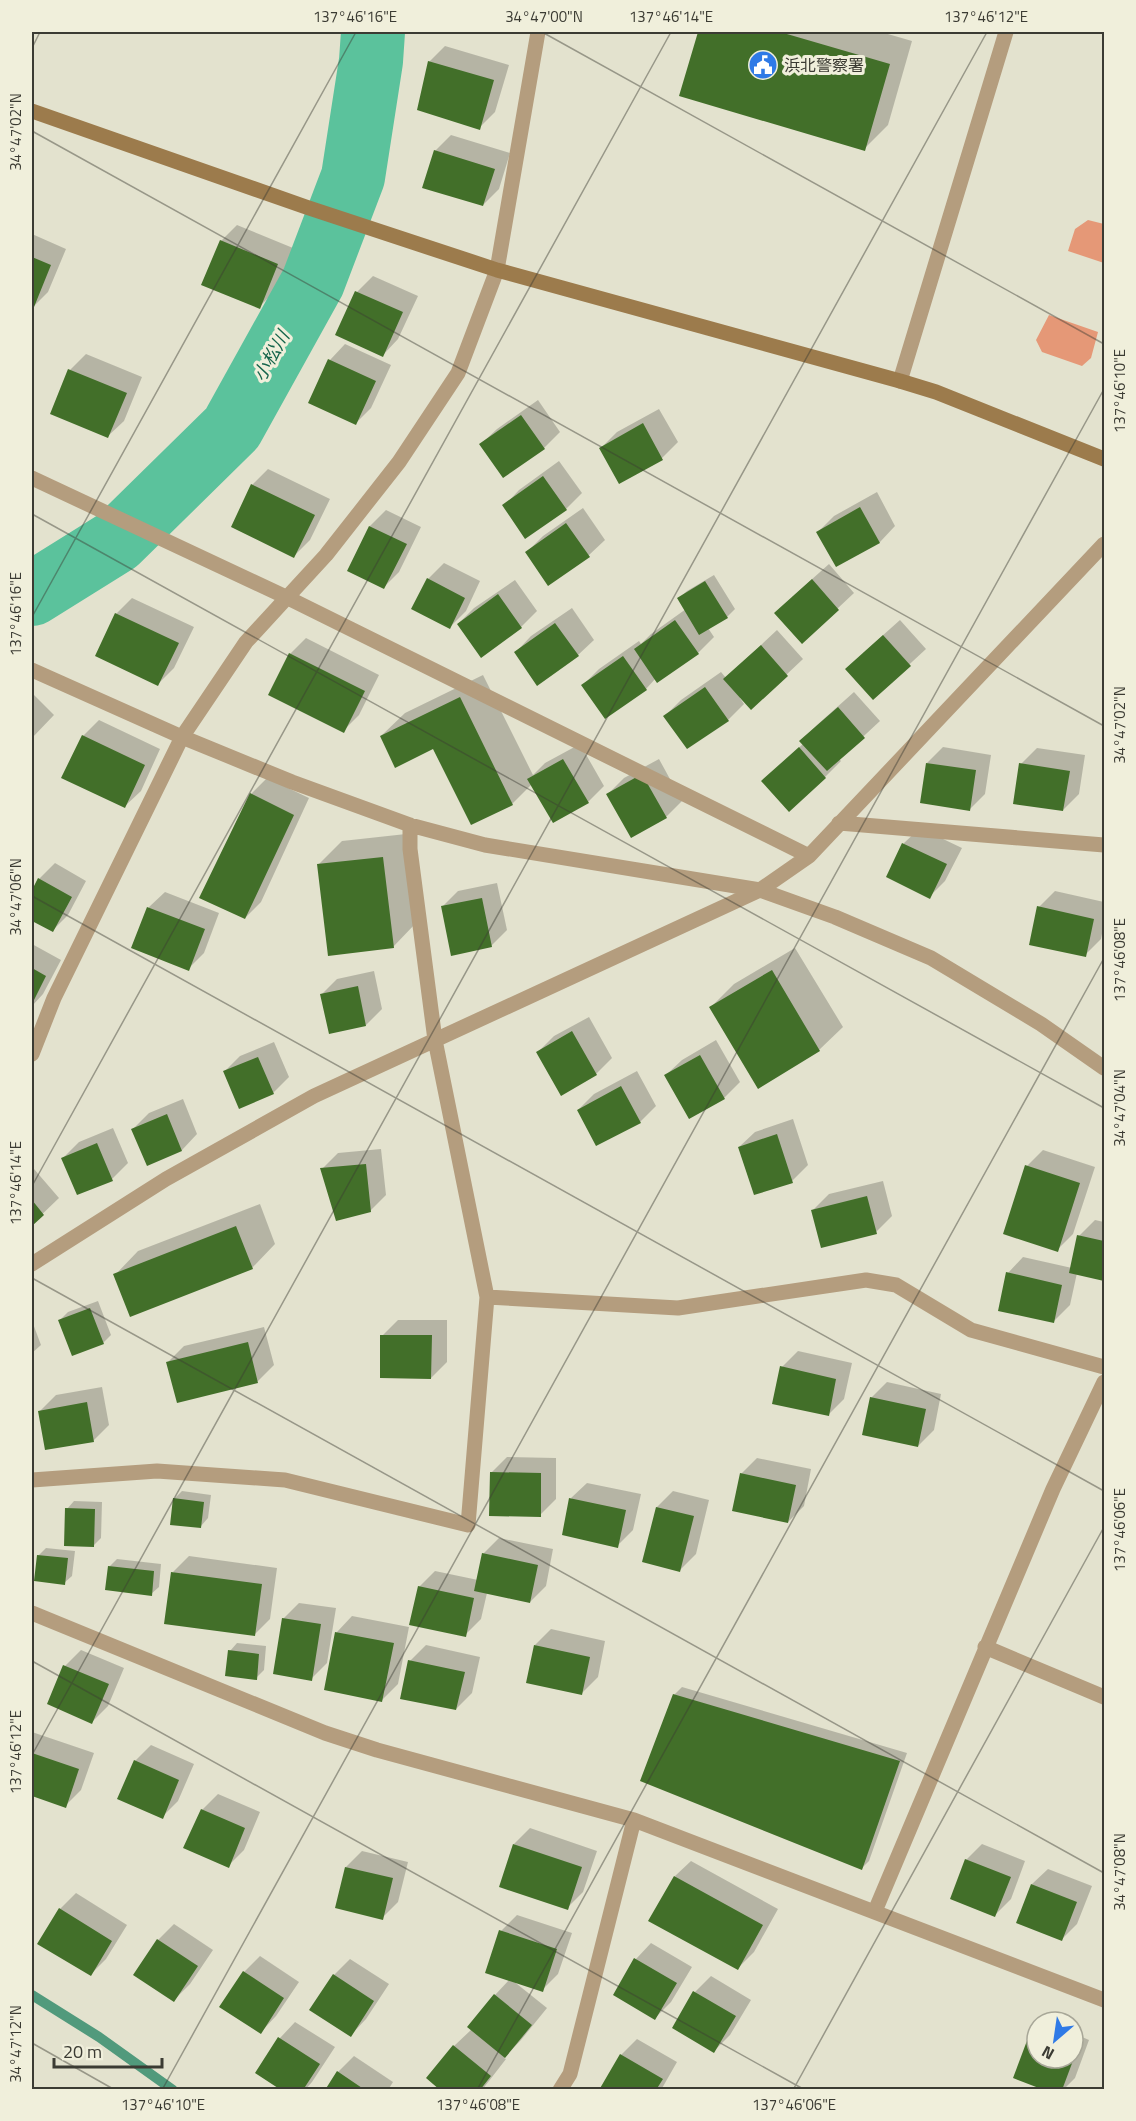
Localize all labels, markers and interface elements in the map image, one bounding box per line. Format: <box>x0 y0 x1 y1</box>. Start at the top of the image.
text: 137°46'16"E <box>313 5 397 28</box>
text: 34°47'00"N <box>505 5 583 28</box>
text: 137°46'14"E <box>629 5 713 28</box>
text: 137°46'12"E <box>944 5 1028 28</box>
public building icon: 浜北警察署 <box>747 49 779 81</box>
place label: 浜北警察署 <box>784 53 864 77</box>
text: 34°47'02"N <box>4 93 27 171</box>
water label: 小松川 <box>246 324 297 386</box>
text: 137°46'10"E <box>1108 349 1131 433</box>
text: 137°46'16"E <box>4 572 27 656</box>
text: 34°47'02"N <box>1108 686 1131 764</box>
text: 34°47'06"N <box>4 858 27 936</box>
text: 137°46'08"E <box>1108 918 1131 1002</box>
text: 34°47'04"N <box>1108 1069 1131 1147</box>
text: 137°46'14"E <box>4 1141 27 1225</box>
text: 137°46'06"E <box>1108 1488 1131 1572</box>
text: 137°46'12"E <box>4 1710 27 1794</box>
text: 34°47'08"N <box>1108 1833 1131 1911</box>
text: 34°47'12"N <box>4 2005 27 2083</box>
north arrow <box>1025 2010 1085 2070</box>
scale bar <box>54 2031 162 2069</box>
text: 20 m <box>63 2038 102 2065</box>
text: N <box>1037 2040 1058 2066</box>
text: 137°46'10"E <box>121 2093 205 2116</box>
text: 137°46'08"E <box>436 2093 520 2116</box>
text: 137°46'06"E <box>752 2093 836 2116</box>

